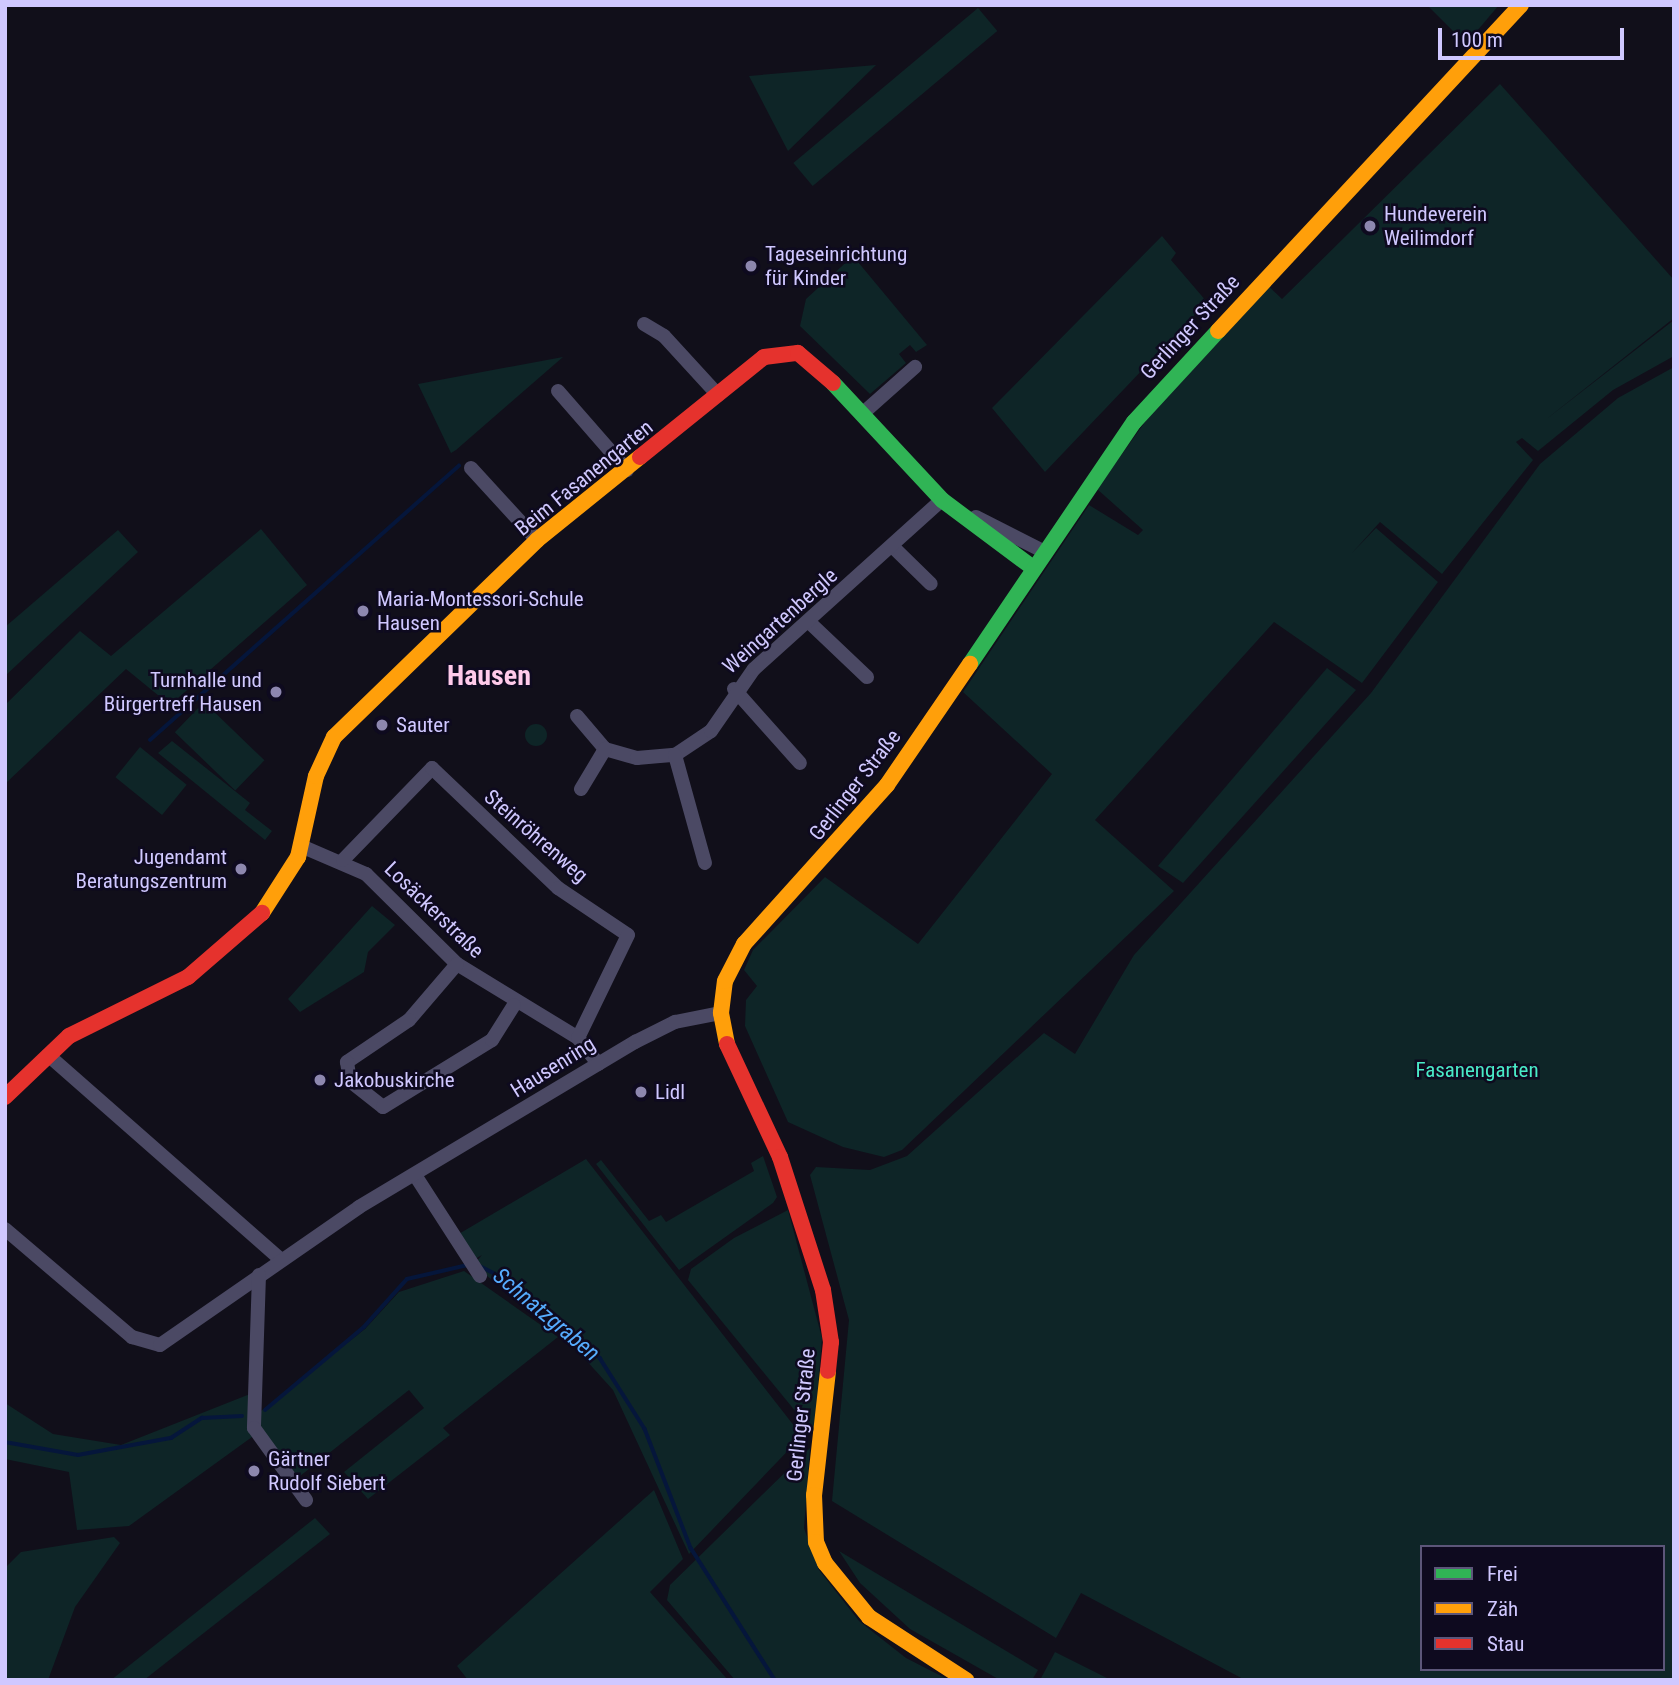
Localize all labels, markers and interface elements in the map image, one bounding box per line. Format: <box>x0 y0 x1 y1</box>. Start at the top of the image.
scale bar <box>1441 14 1626 58</box>
text: 100 m <box>1451 28 1503 52</box>
place label: Hundeverein Weilimdorf <box>1384 201 1487 251</box>
marker: Hundeverein Weilimdorf <box>1362 218 1378 234</box>
place label: Tageseinrichtung für Kinder <box>765 241 907 291</box>
marker: Tageseinrichtung für Kinder <box>743 258 759 274</box>
street label: Gerlinger Straße <box>1135 269 1245 385</box>
street label: Beim Fasanengarten <box>510 415 658 541</box>
street label: Weingartenbergle <box>718 563 842 679</box>
place label: Maria-Montessori-Schule Hausen <box>377 586 584 636</box>
marker: Maria-Montessori-Schule Hausen <box>355 603 371 619</box>
district label: Hausen <box>447 659 531 693</box>
place label: Turnhalle und Bürgertreff Hausen <box>104 667 262 717</box>
marker: Turnhalle und Bürgertreff Hausen <box>268 684 284 700</box>
place label: Sauter <box>396 712 450 738</box>
marker: Sauter <box>374 717 390 733</box>
street label: Gerlinger Straße <box>804 725 906 845</box>
street label: Steinröhrenweg <box>479 784 593 888</box>
place label: Jugendamt Beratungszentrum <box>76 844 227 894</box>
street label: Losäckerstraße <box>379 856 489 964</box>
marker: Jugendamt Beratungszentrum <box>233 861 249 877</box>
street label: Hausenring <box>506 1031 600 1103</box>
park label: Fasanengarten <box>1415 1057 1539 1083</box>
place label: Jakobuskirche <box>334 1067 454 1093</box>
marker: Jakobuskirche <box>312 1072 328 1088</box>
place label: Lidl <box>655 1079 685 1105</box>
marker: Lidl <box>633 1084 649 1100</box>
water label: Schnatzgraben <box>487 1262 605 1368</box>
street label: Gerlinger Straße <box>781 1347 821 1483</box>
place label: Gärtner Rudolf Siebert <box>268 1446 385 1496</box>
marker: Gärtner Rudolf Siebert <box>246 1463 262 1479</box>
legend <box>1420 1545 1665 1671</box>
text: Frei <box>1487 1562 1518 1586</box>
text: Zäh <box>1487 1597 1518 1621</box>
text: Stau <box>1487 1632 1524 1656</box>

